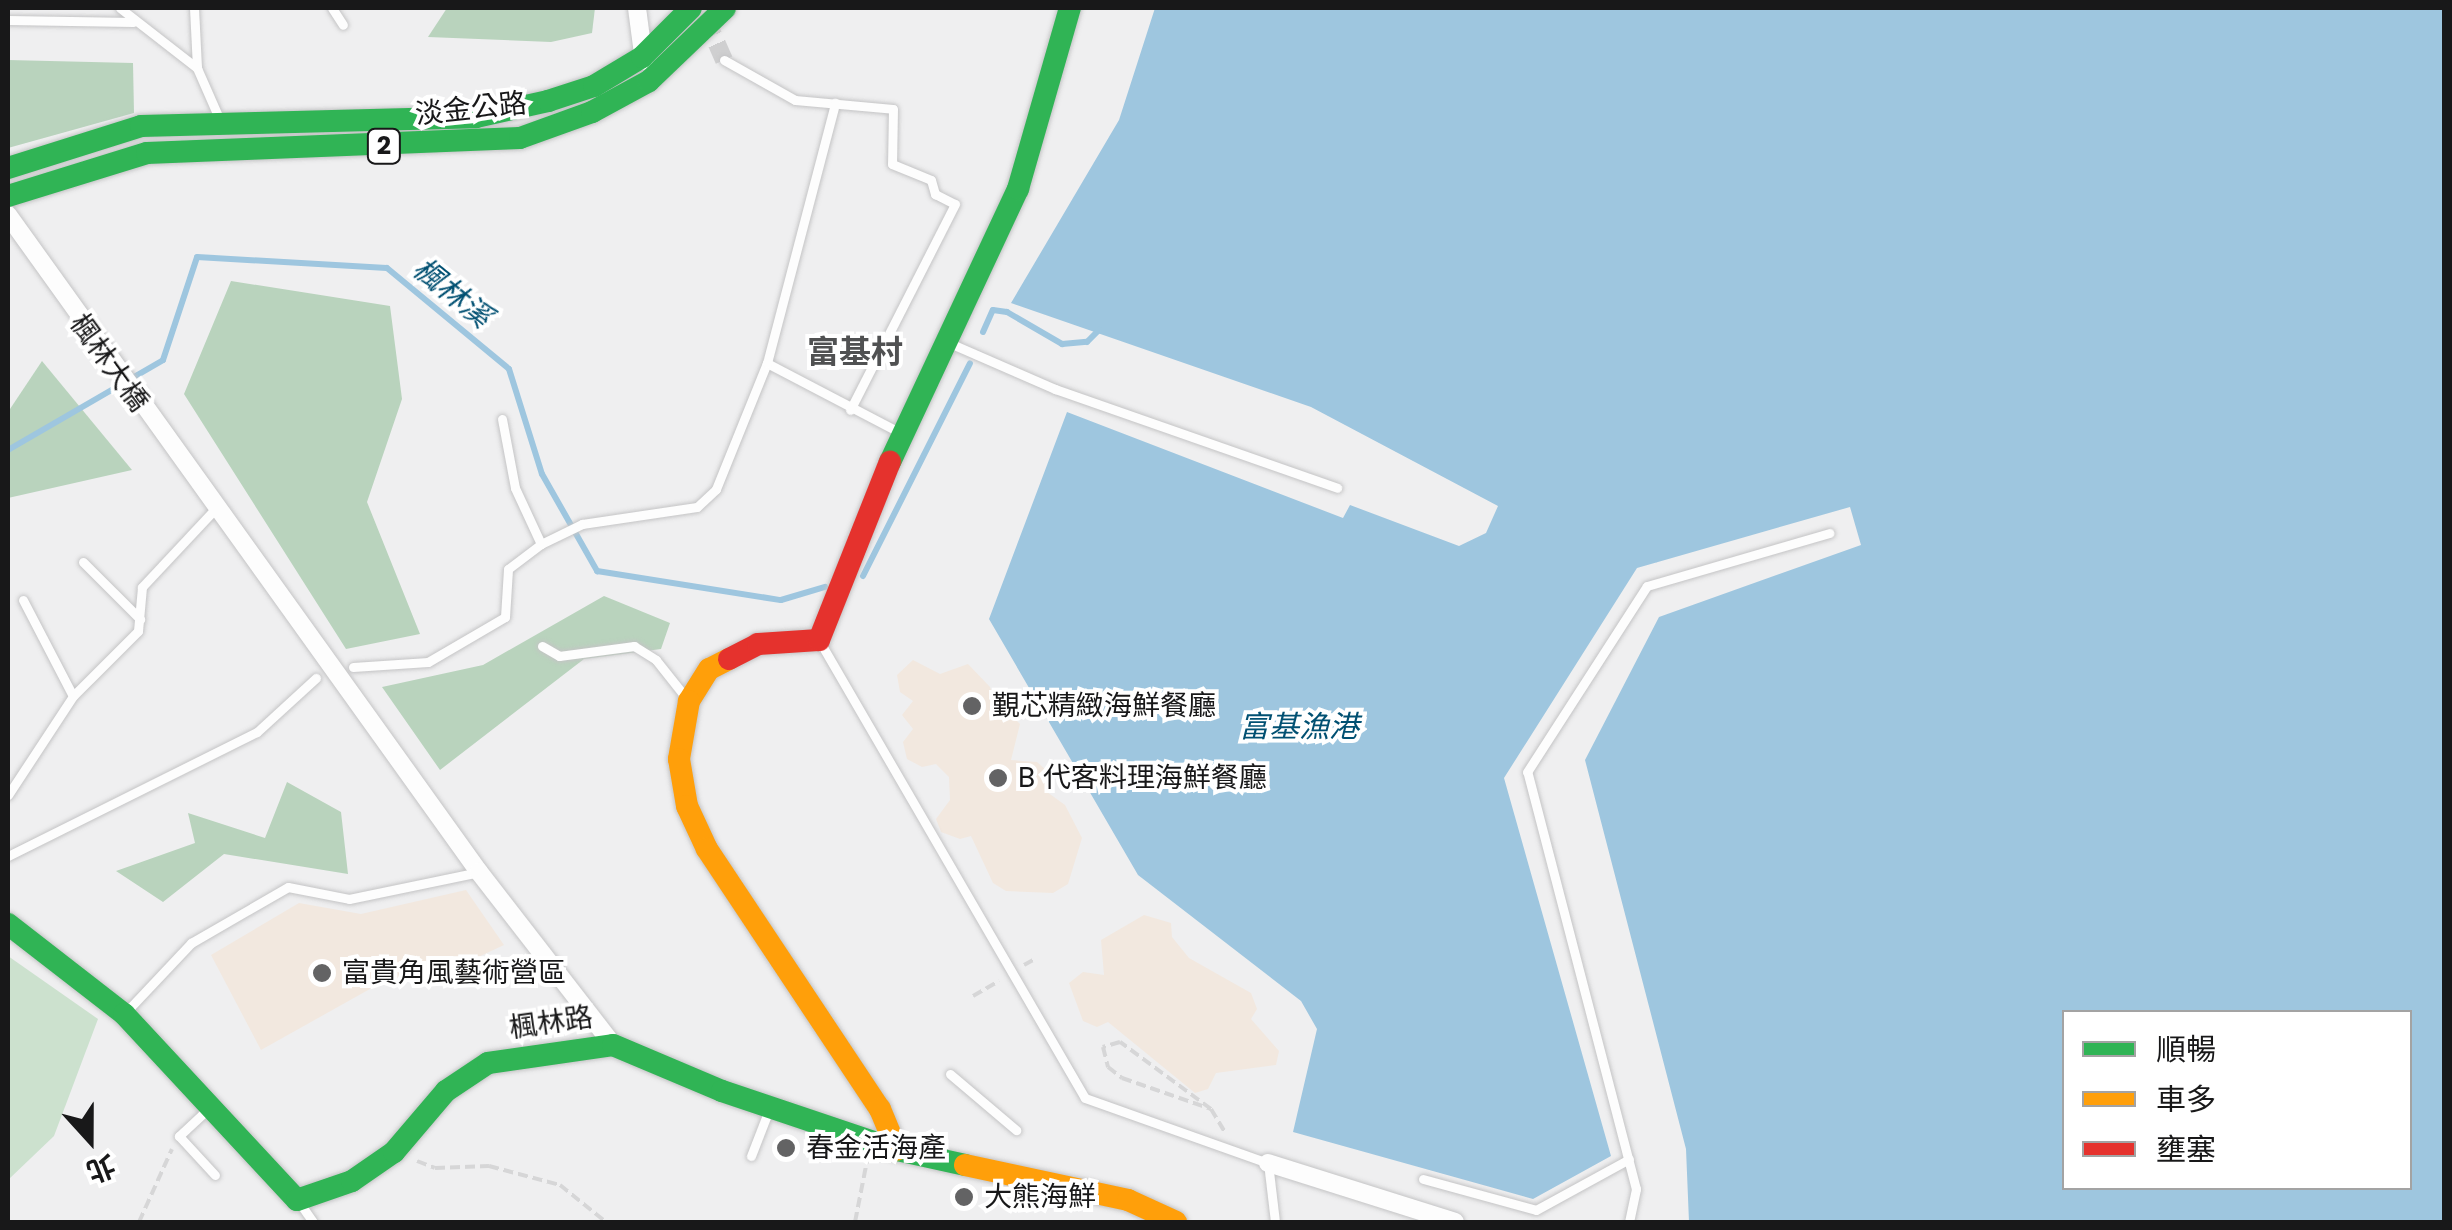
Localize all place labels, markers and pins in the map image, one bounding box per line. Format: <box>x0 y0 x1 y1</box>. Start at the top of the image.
place label: 覲芯精緻海鮮餐廳 <box>992 689 1216 723</box>
marker: 覲芯精緻海鮮餐廳 <box>961 695 983 717</box>
place label: B 代客料理海鮮餐廳 <box>1018 761 1267 795</box>
marker: B 代客料理海鮮餐廳 <box>987 767 1009 789</box>
place label: 富貴角風藝術營區 <box>342 956 566 990</box>
marker: 富貴角風藝術營區 <box>311 962 333 984</box>
place label: 春金活海產 <box>806 1131 946 1165</box>
marker: 春金活海產 <box>775 1137 797 1159</box>
place label: 大熊海鮮 <box>984 1180 1096 1214</box>
marker: 大熊海鮮 <box>953 1186 975 1208</box>

